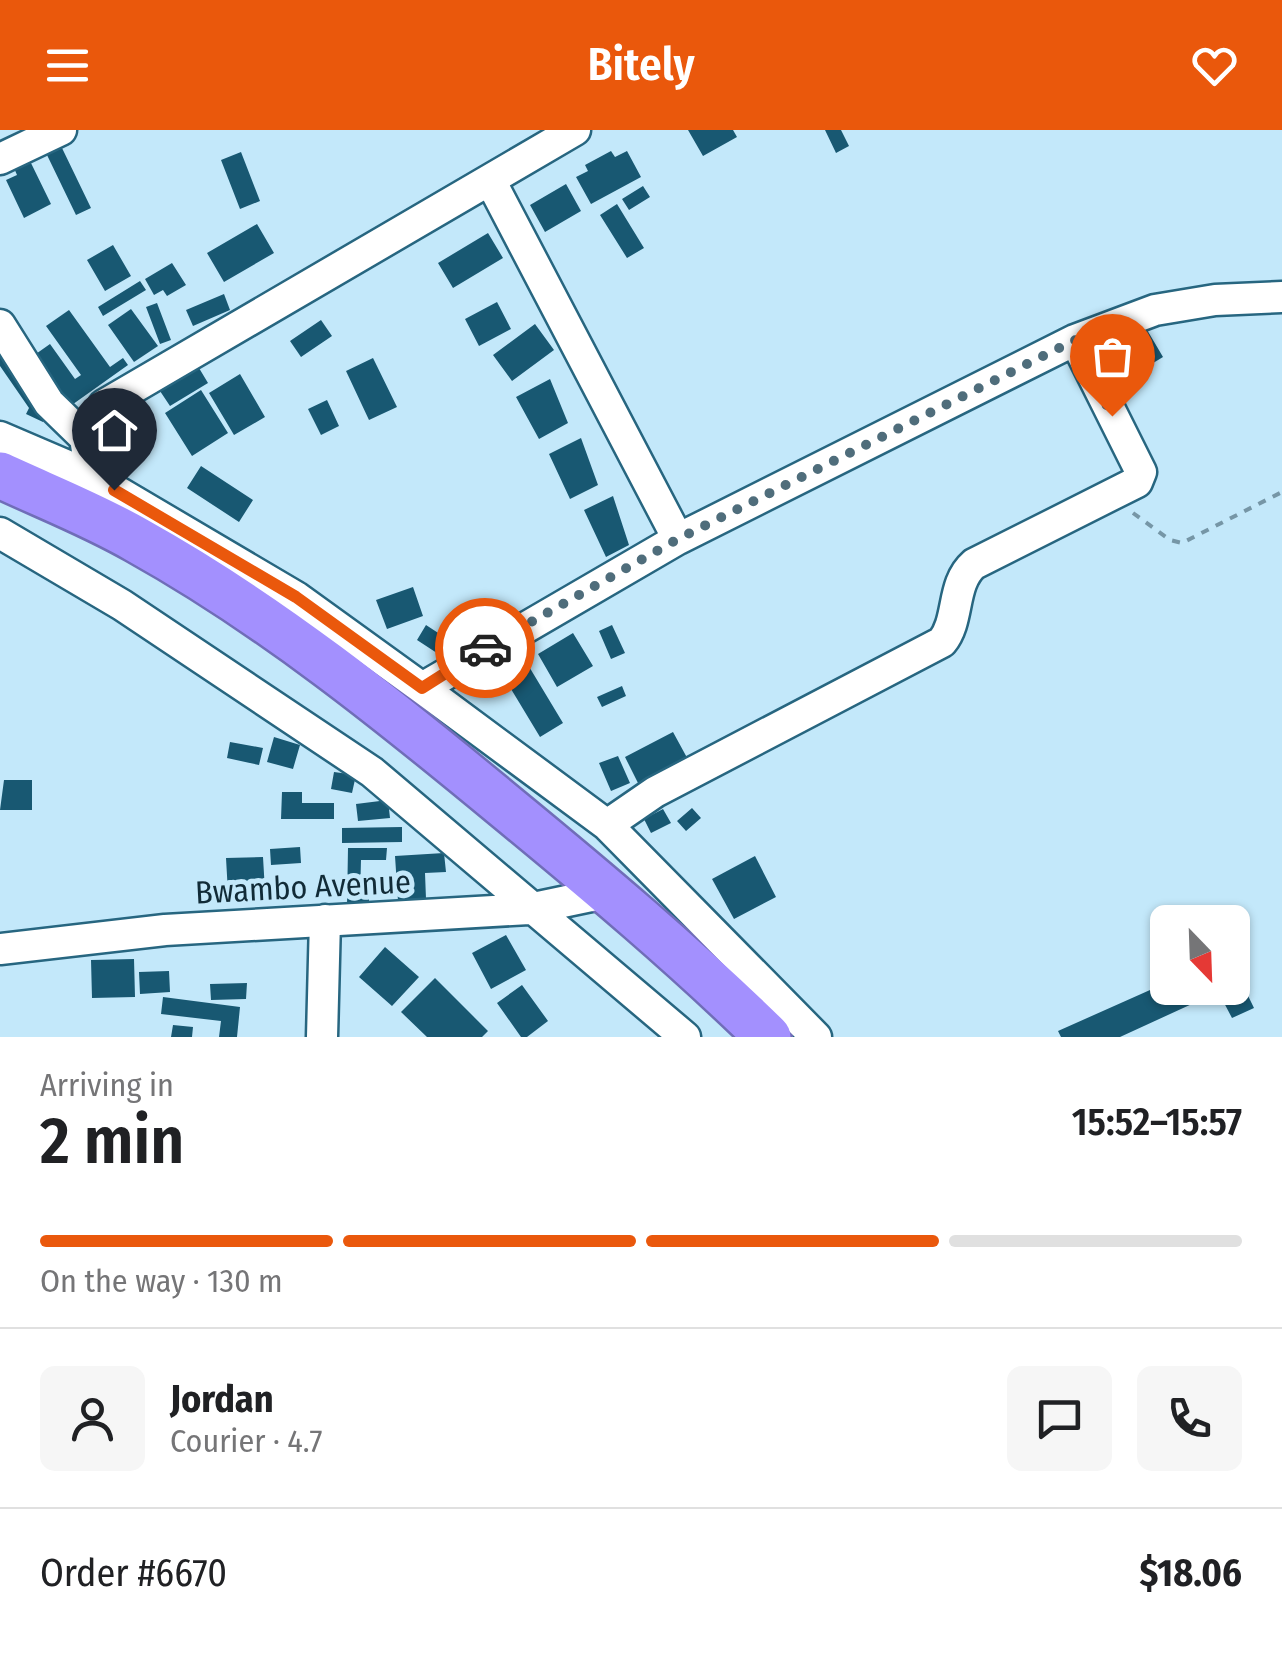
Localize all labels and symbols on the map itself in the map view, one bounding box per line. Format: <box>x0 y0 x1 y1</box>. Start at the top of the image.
pin <box>1070 314 1155 417</box>
pin <box>72 388 157 491</box>
courier <box>435 598 535 698</box>
street label: Bwambo Avenue <box>194 862 412 912</box>
north arrow <box>1150 905 1250 1005</box>

